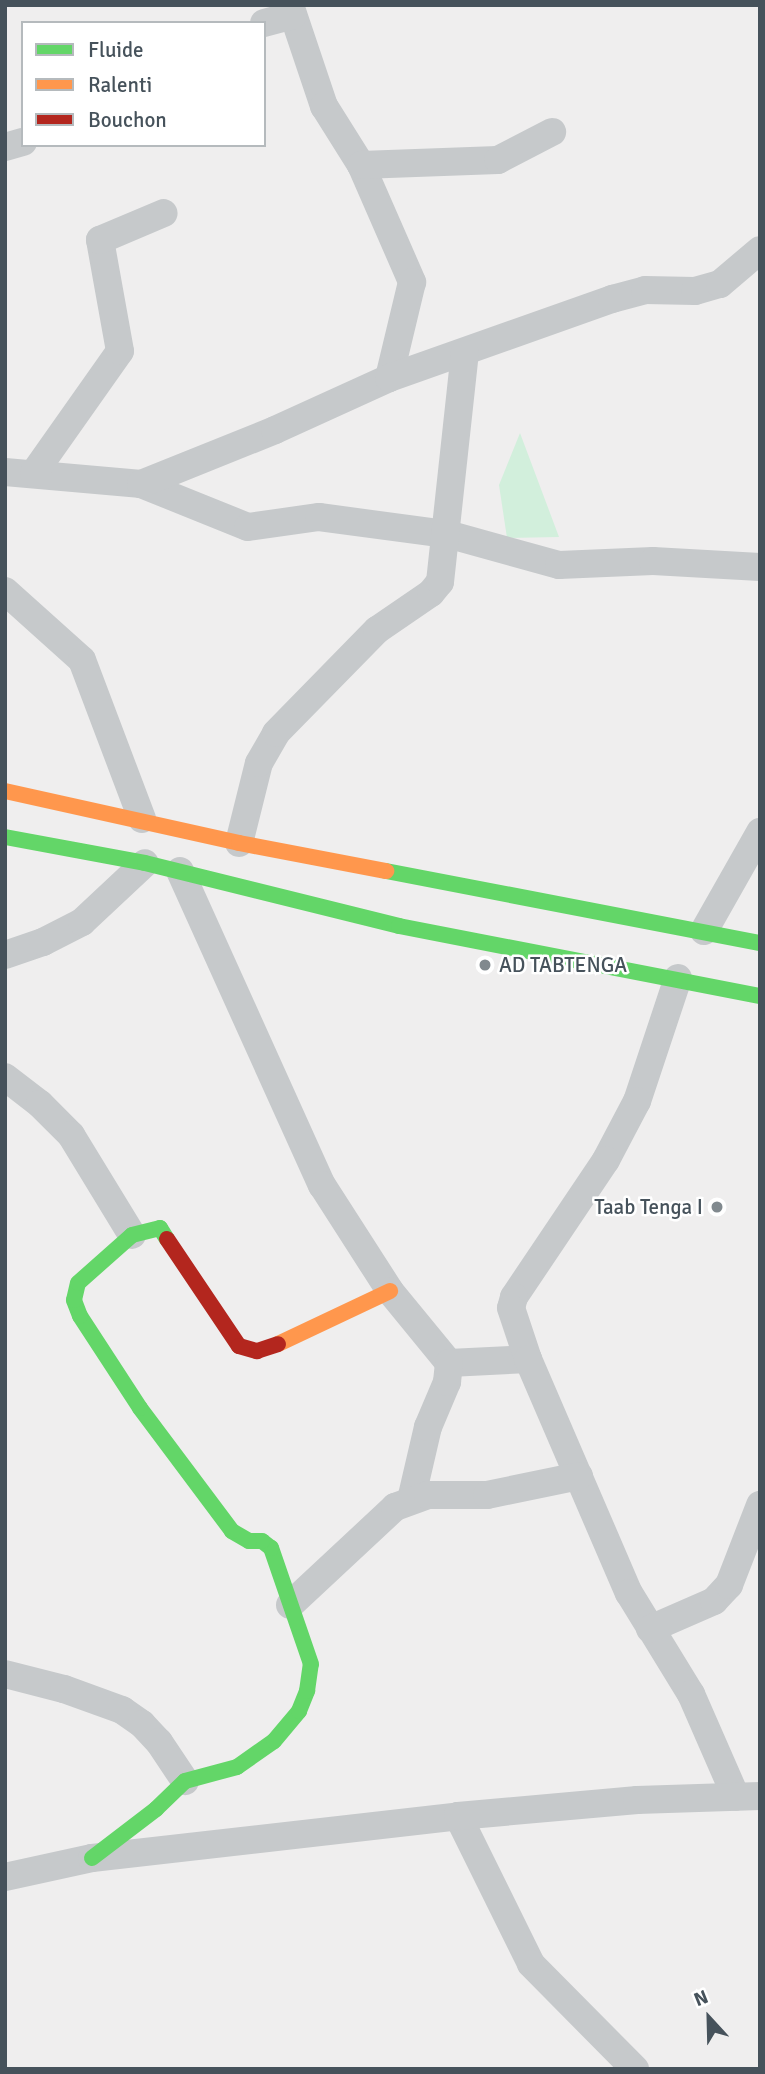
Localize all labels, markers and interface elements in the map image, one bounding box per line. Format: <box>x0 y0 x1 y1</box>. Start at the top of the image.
legend <box>21 21 266 147</box>
text: Fluide <box>88 37 144 63</box>
text: Ralenti <box>88 72 152 98</box>
text: Bouchon <box>88 107 167 133</box>
place label: AD TABTENGA <box>499 952 627 978</box>
marker: AD TABTENGA <box>477 957 493 973</box>
place label: Taab Tenga I <box>594 1194 703 1220</box>
marker: Taab Tenga I <box>709 1199 725 1215</box>
north arrow <box>674 1983 744 2053</box>
text: N <box>691 1985 712 2012</box>

